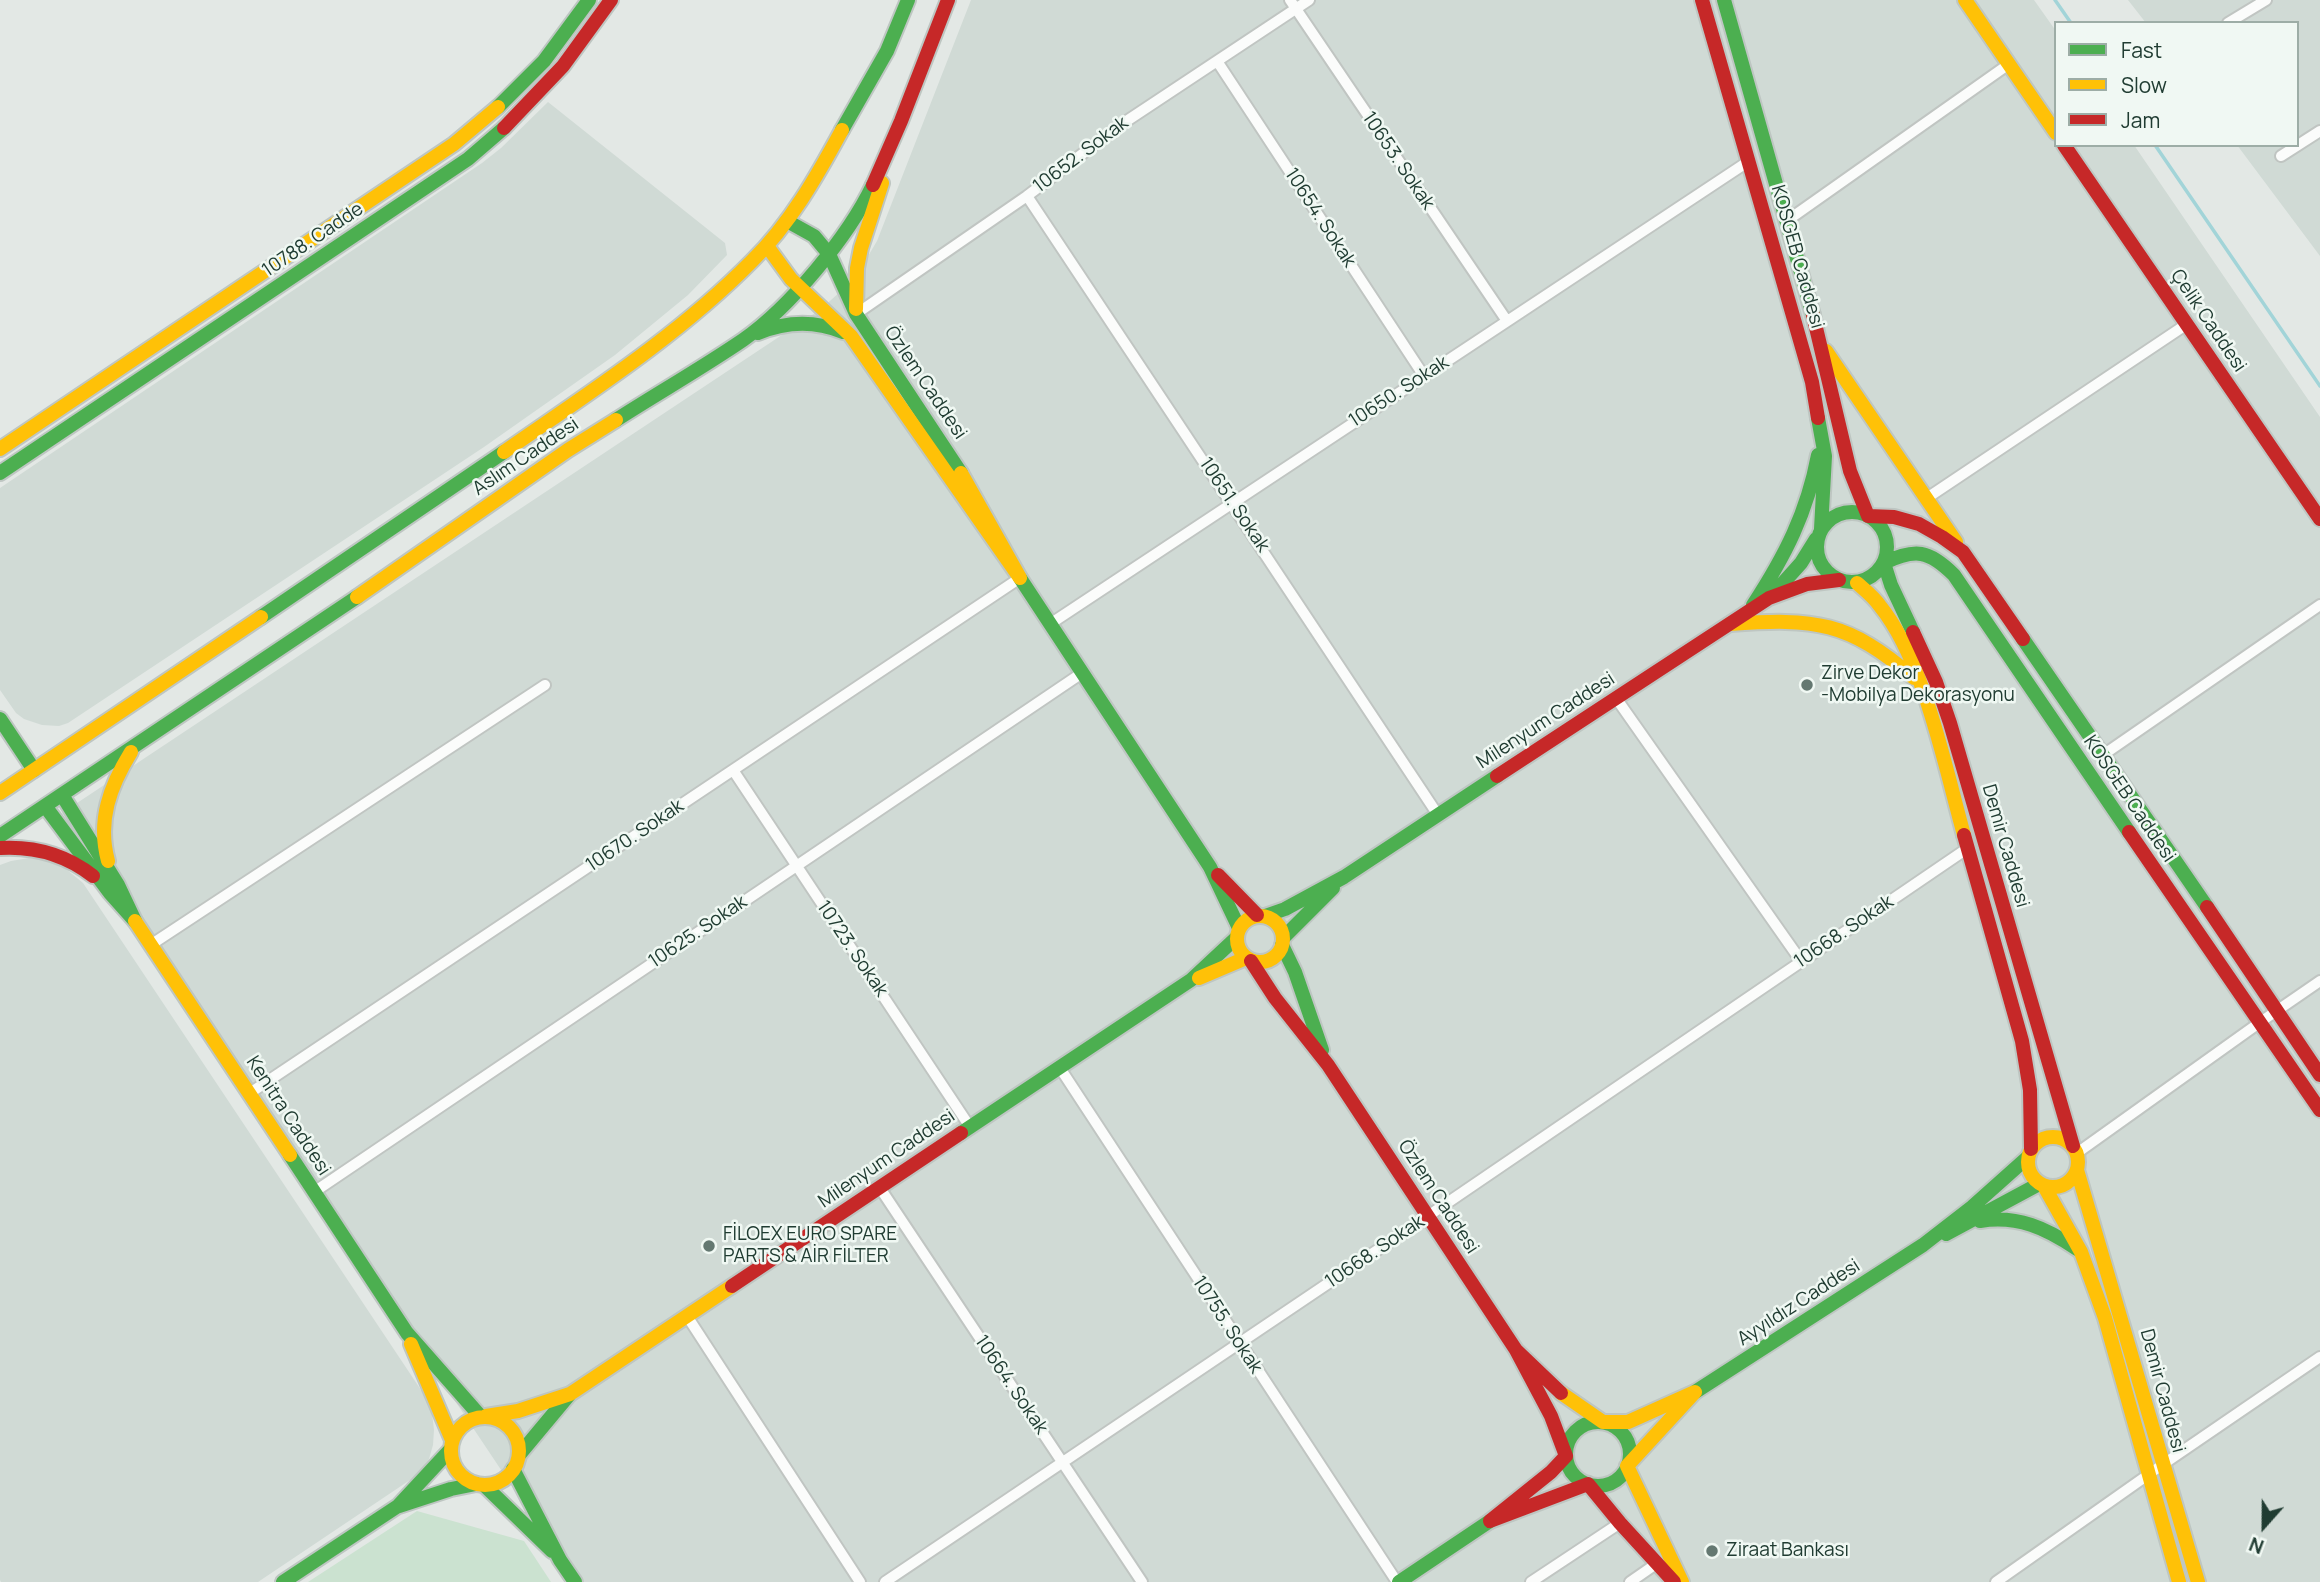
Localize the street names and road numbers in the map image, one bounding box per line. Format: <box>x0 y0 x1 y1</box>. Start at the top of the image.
street label: 10653. Sokak <box>1357 108 1439 214</box>
street label: 10652. Sokak <box>1029 112 1133 198</box>
street label: 10654. Sokak <box>1280 164 1360 272</box>
street label: KOSGEB Caddesi <box>1766 183 1828 331</box>
street label: 10788. Cadde <box>258 198 368 282</box>
street label: Çelik Caddesi <box>2165 265 2251 377</box>
street label: Özlem Caddesi <box>879 322 971 444</box>
street label: 10650. Sokak <box>1345 351 1453 433</box>
street label: Aslım Caddesi <box>469 413 583 501</box>
street label: 10651. Sokak <box>1194 453 1274 557</box>
street label: Milenyum Caddesi <box>1473 668 1619 774</box>
street label: KOSGEB Caddesi <box>2078 731 2180 867</box>
street label: Demir Caddesi <box>1977 782 2033 910</box>
street label: 10670. Sokak <box>582 795 688 877</box>
street label: 10625. Sokak <box>645 891 751 973</box>
street label: 10668. Sokak <box>1790 891 1898 973</box>
street label: 10723. Sokak <box>812 897 892 1001</box>
street label: Kenitra Caddesi <box>241 1052 335 1180</box>
street label: Milenyum Caddesi <box>814 1105 960 1213</box>
street label: Özlem Caddesi <box>1393 1136 1483 1258</box>
street label: 10668. Sokak <box>1321 1211 1429 1293</box>
street label: Ayyıldız Caddesi <box>1733 1255 1865 1351</box>
street label: 10755. Sokak <box>1187 1272 1267 1378</box>
street label: Demir Caddesi <box>2135 1327 2189 1455</box>
street label: 10664. Sokak <box>970 1331 1052 1439</box>

